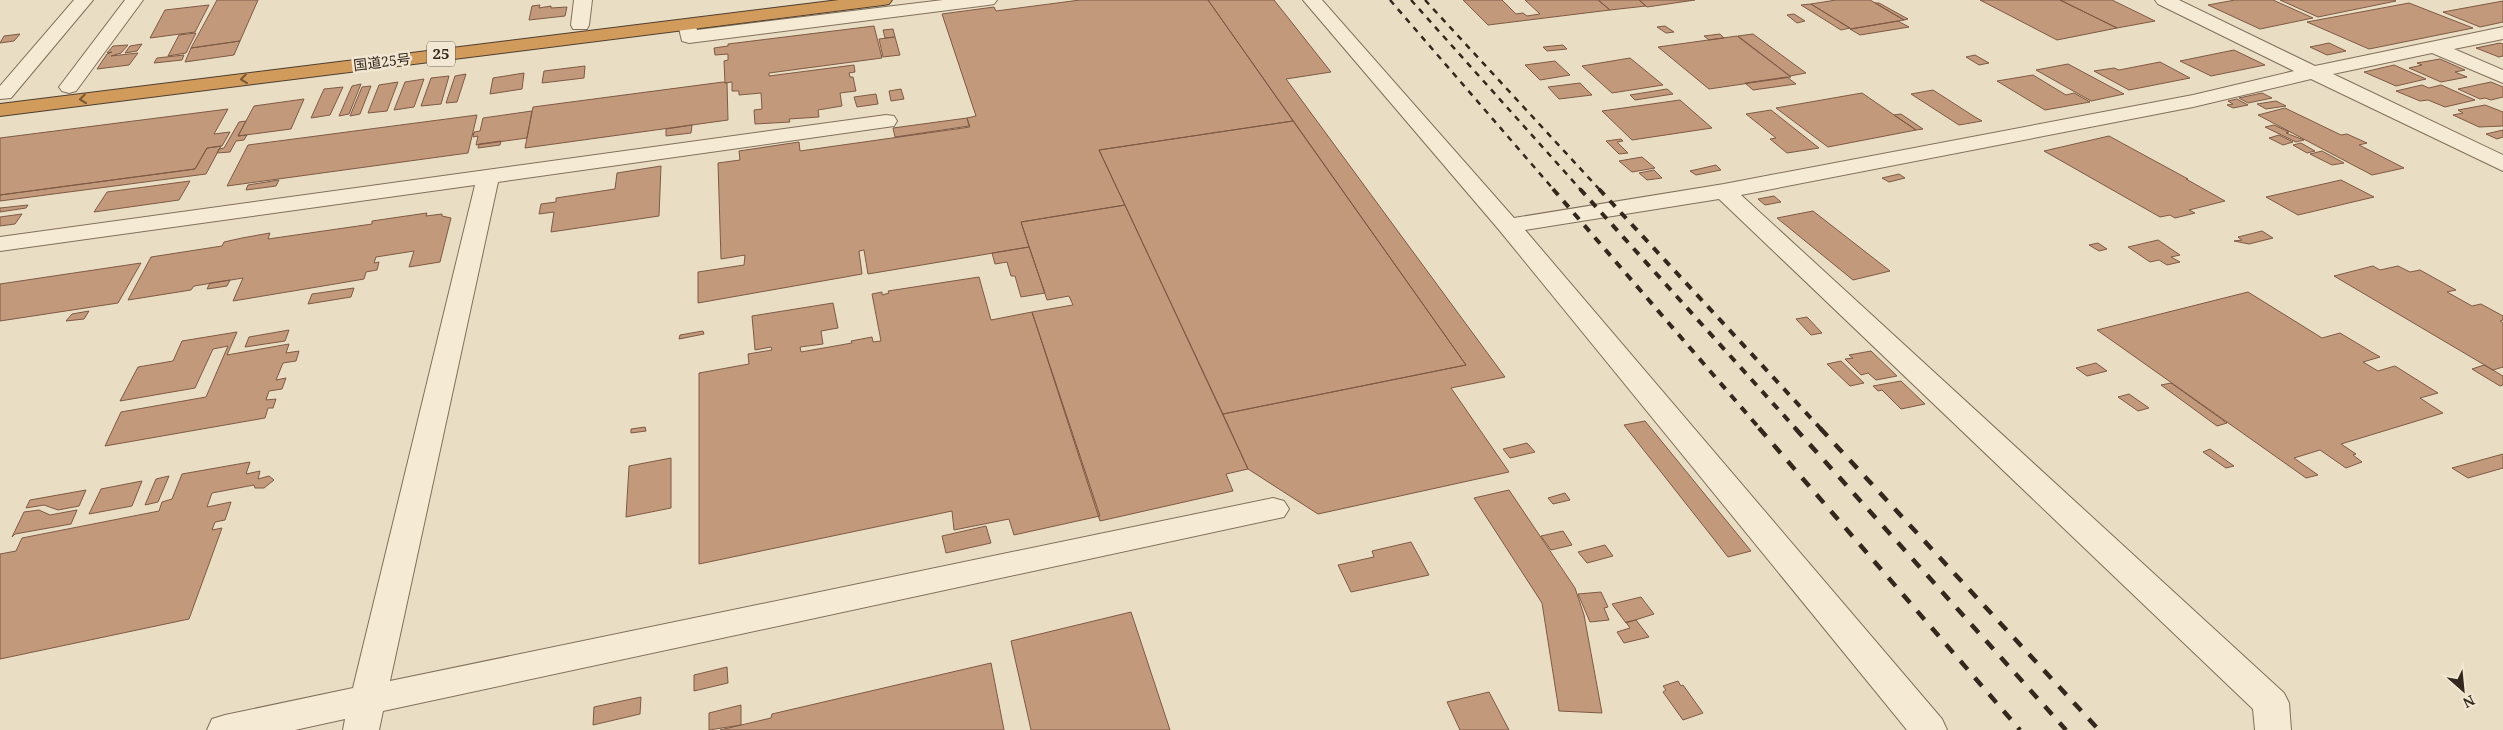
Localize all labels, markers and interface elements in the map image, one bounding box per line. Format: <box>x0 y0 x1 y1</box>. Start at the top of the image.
road number: 25 <box>427 42 455 66</box>
street label: 国道25号 <box>352 49 412 74</box>
one-way arrow <box>240 73 248 84</box>
one-way arrow <box>79 93 87 104</box>
north arrow <box>2438 665 2488 715</box>
text: N <box>2460 691 2478 713</box>

